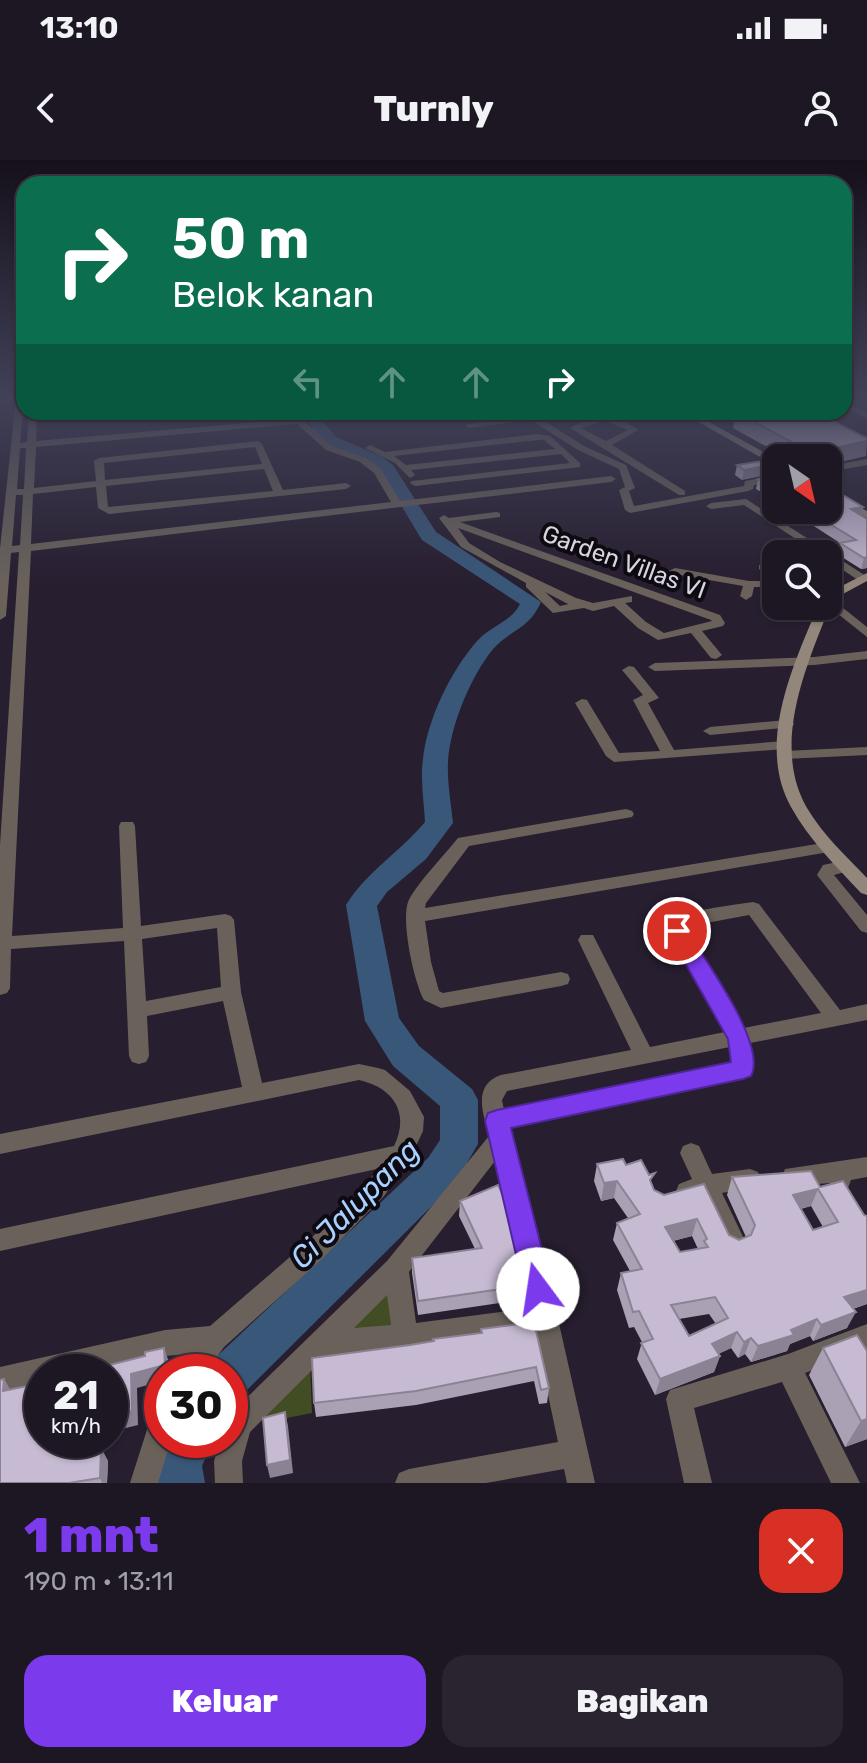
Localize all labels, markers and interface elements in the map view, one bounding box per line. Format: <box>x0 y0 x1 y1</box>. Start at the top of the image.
text: 13:10 <box>40 10 119 46</box>
icon: back <box>24 86 68 130</box>
icon: person <box>799 86 843 130</box>
text: Turnly <box>373 87 494 130</box>
text: 50 m <box>172 206 309 272</box>
icon: right <box>40 208 144 312</box>
text: Belok kanan <box>172 273 374 316</box>
icon: left <box>286 360 330 404</box>
icon: ahead <box>370 360 414 404</box>
icon: ahead <box>454 360 498 404</box>
icon: right <box>538 360 582 404</box>
north arrow <box>762 444 842 524</box>
map controls <box>762 444 842 620</box>
street label: Garden Villas VI <box>538 519 710 605</box>
button: search <box>762 540 842 620</box>
pin <box>643 897 711 965</box>
icon: arrive <box>655 909 699 953</box>
water label: Ci Jalupang <box>283 1132 427 1276</box>
position arrow <box>496 1247 580 1331</box>
speed limit sign: 30 <box>144 1354 248 1458</box>
text: 21 <box>53 1372 99 1419</box>
text: km/h <box>51 1414 101 1438</box>
text: 1 mnt <box>24 1507 159 1564</box>
button: close <box>759 1509 843 1593</box>
text: 190 m · 13:11 <box>24 1566 174 1597</box>
button: Keluar <box>24 1655 426 1747</box>
button: Bagikan <box>442 1655 843 1747</box>

